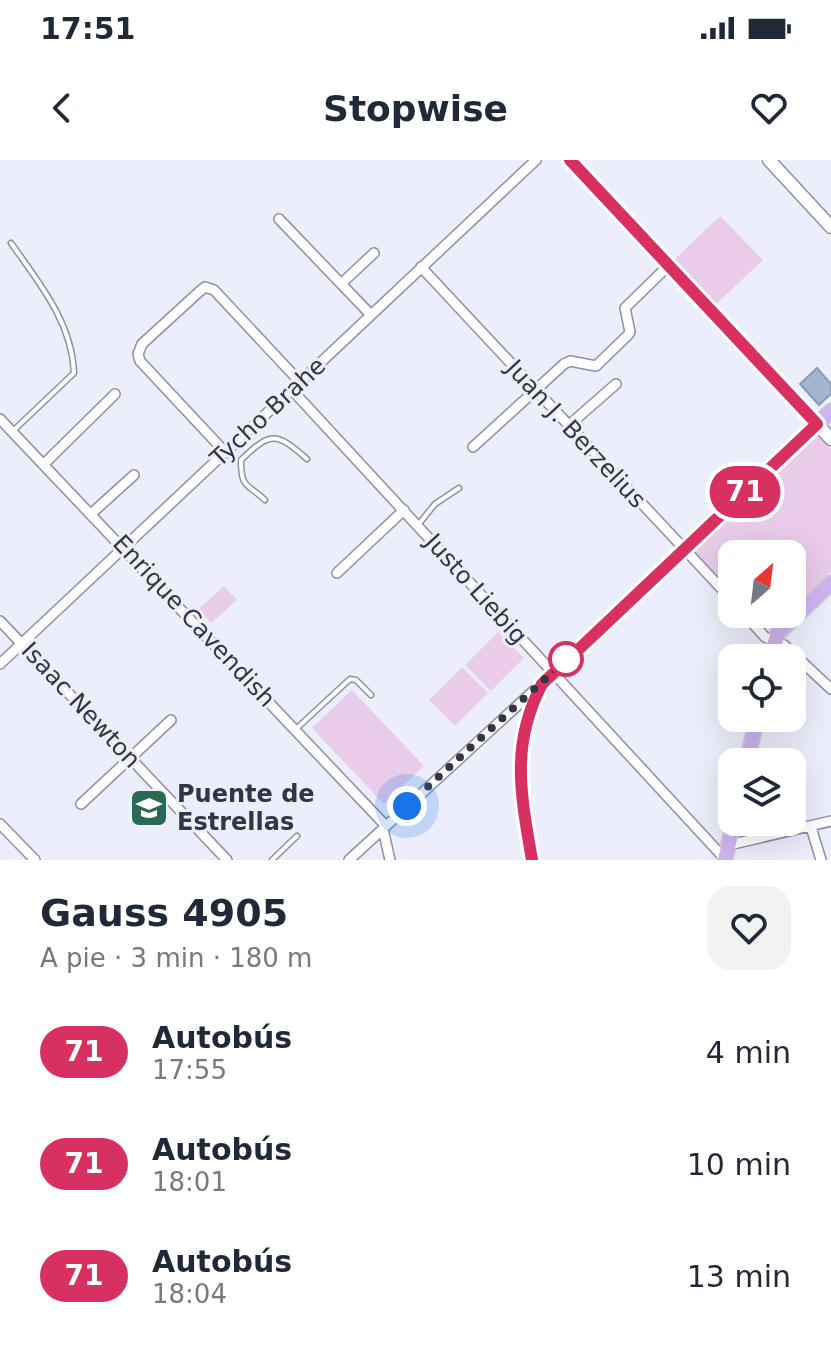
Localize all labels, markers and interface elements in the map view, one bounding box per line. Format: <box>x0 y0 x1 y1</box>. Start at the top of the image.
text: 17:51 <box>40 11 136 46</box>
icon: back <box>40 86 84 130</box>
icon: heart <box>747 86 791 130</box>
text: Stopwise <box>323 88 508 129</box>
street label: Tycho Brahe <box>204 352 331 473</box>
street label: Juan J. Berzelius <box>499 353 652 514</box>
line badge: 71 <box>709 466 781 518</box>
text: 71 <box>726 475 764 508</box>
street label: Justo Liebig <box>418 527 533 650</box>
street label: Enrique Cavendish <box>107 529 281 713</box>
north arrow <box>718 540 806 628</box>
map controls <box>718 540 806 836</box>
street label: Isaac Newton <box>16 636 146 774</box>
unlabelled marker <box>549 642 583 676</box>
button: locate <box>718 644 806 732</box>
button: layers <box>718 748 806 836</box>
place label: Puente de Estrellas <box>177 780 315 836</box>
your location <box>387 786 427 826</box>
school or university icon: Puente de Estrellas <box>128 787 170 829</box>
button: heart <box>707 886 791 970</box>
text: Gauss 4905 <box>40 891 288 935</box>
text: A pie · 3 min · 180 m <box>40 943 312 973</box>
text: Autobús <box>152 1020 292 1055</box>
text: 71 <box>65 1035 103 1068</box>
text: 4 min <box>706 1035 791 1070</box>
text: 17:55 <box>152 1055 227 1085</box>
text: Autobús <box>152 1132 292 1167</box>
text: 71 <box>65 1147 103 1180</box>
text: 10 min <box>687 1147 791 1182</box>
text: 18:01 <box>152 1167 227 1197</box>
text: Autobús <box>152 1244 292 1279</box>
text: 71 <box>65 1259 103 1292</box>
text: 13 min <box>687 1259 791 1294</box>
text: 18:04 <box>152 1279 227 1309</box>

